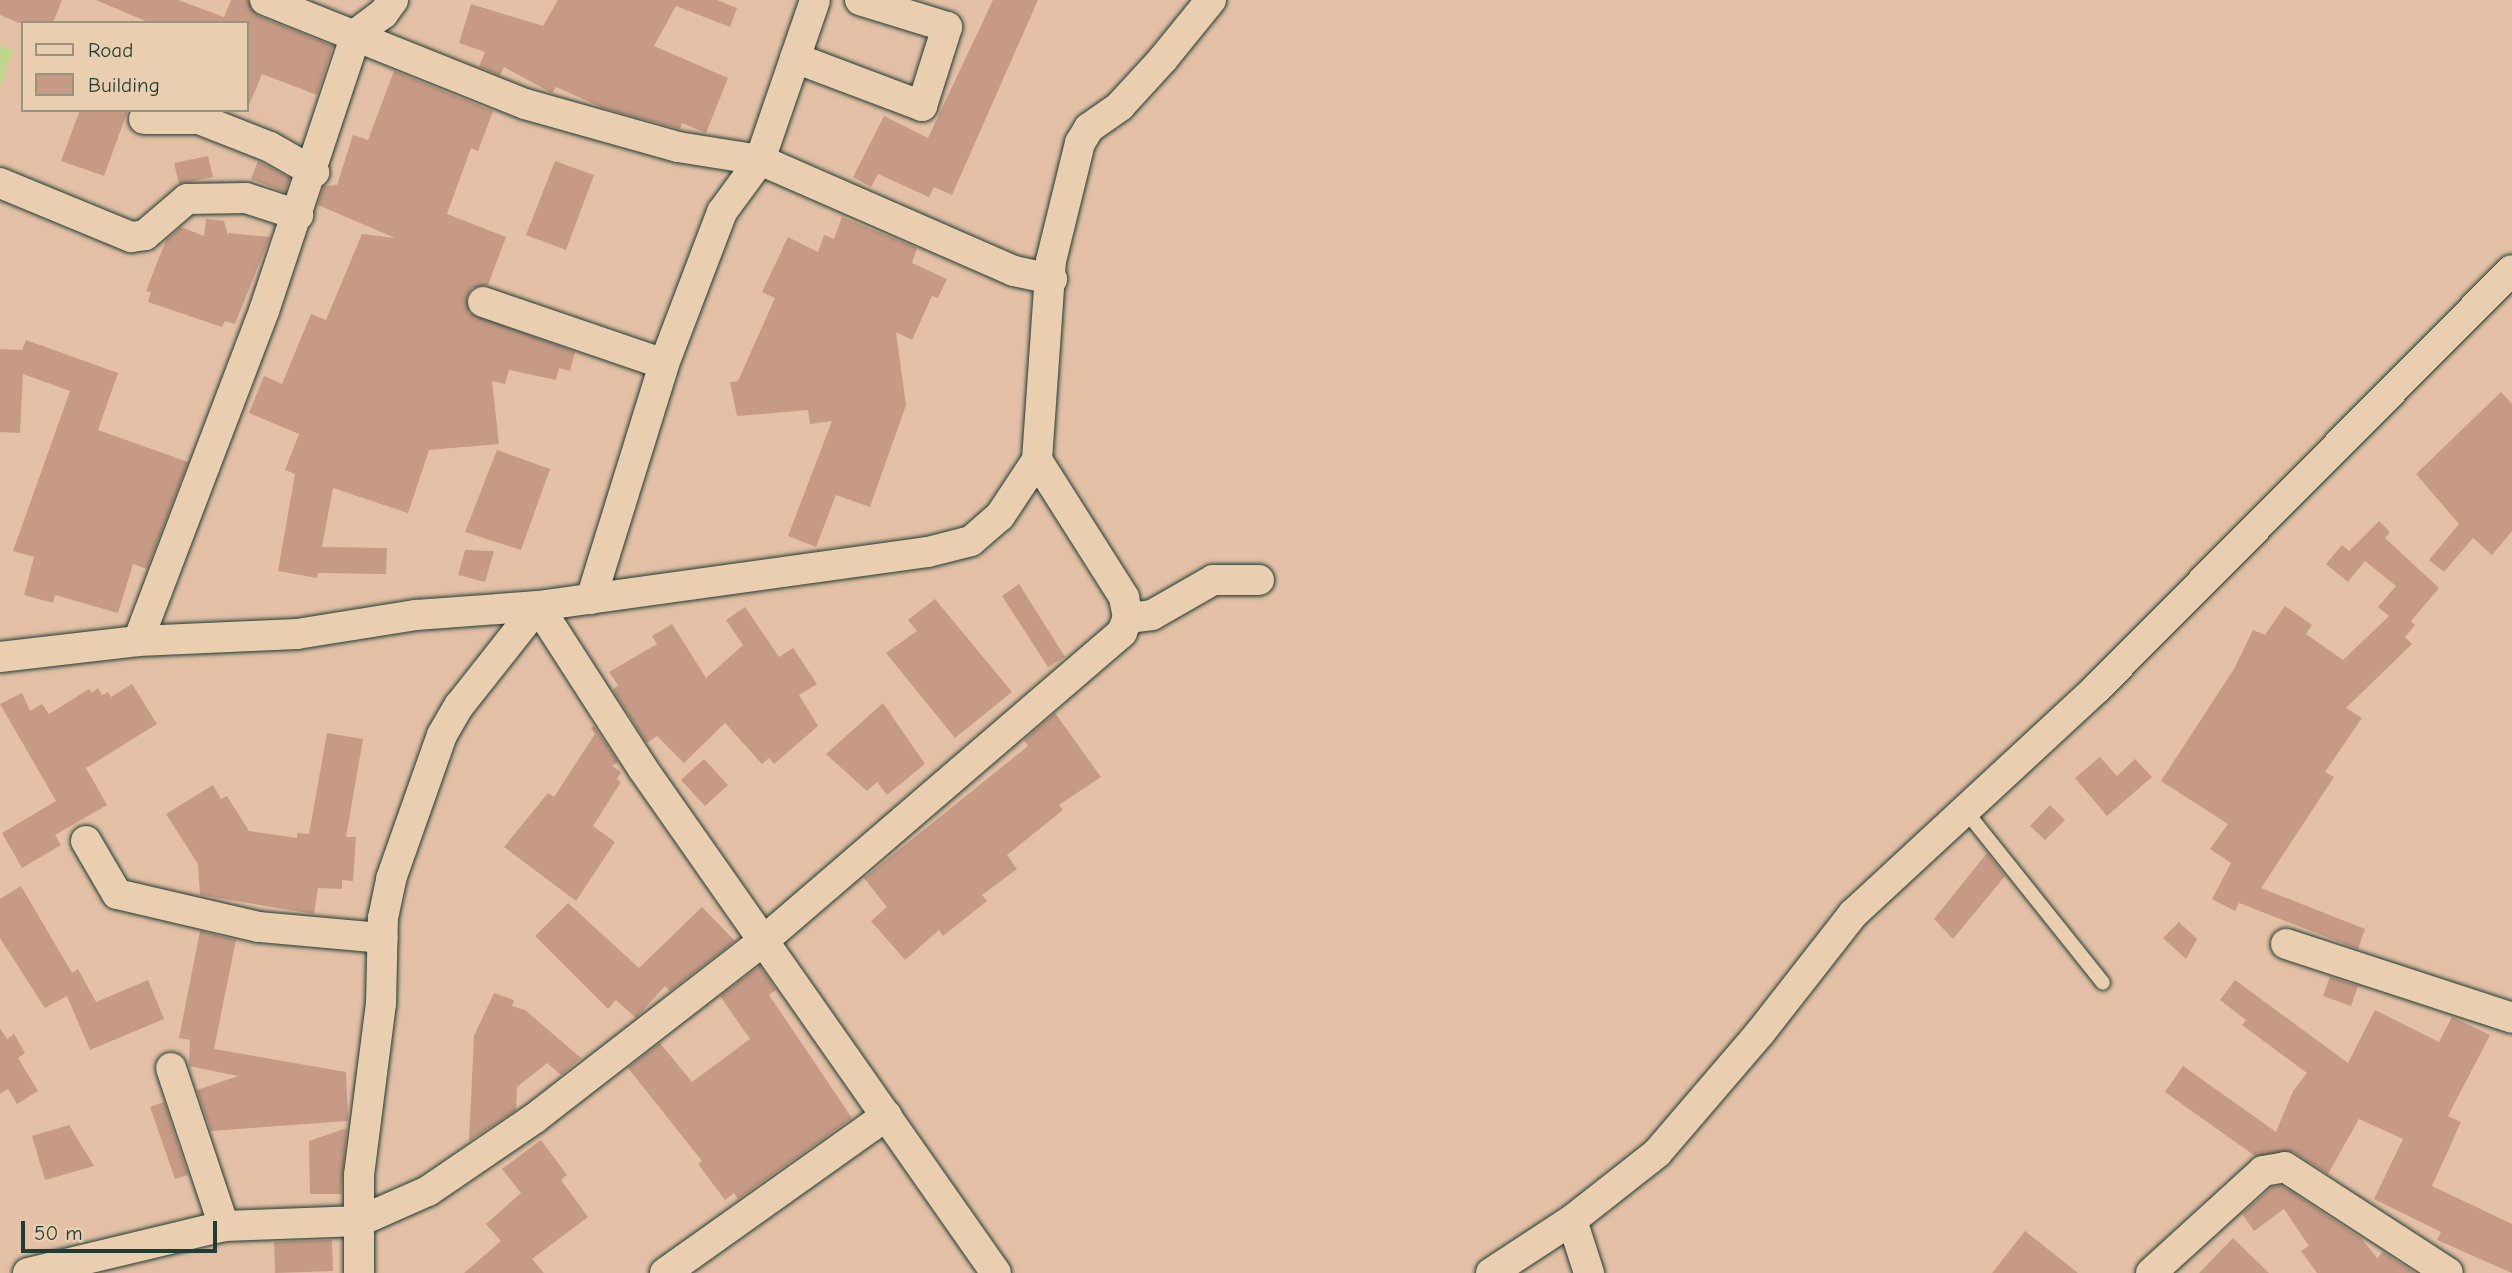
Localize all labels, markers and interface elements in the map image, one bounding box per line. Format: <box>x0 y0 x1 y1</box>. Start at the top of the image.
legend <box>21 21 248 112</box>
text: Road <box>88 38 133 62</box>
text: Building <box>88 73 160 97</box>
scale bar <box>24 1206 220 1250</box>
text: 50 m <box>34 1221 83 1245</box>

